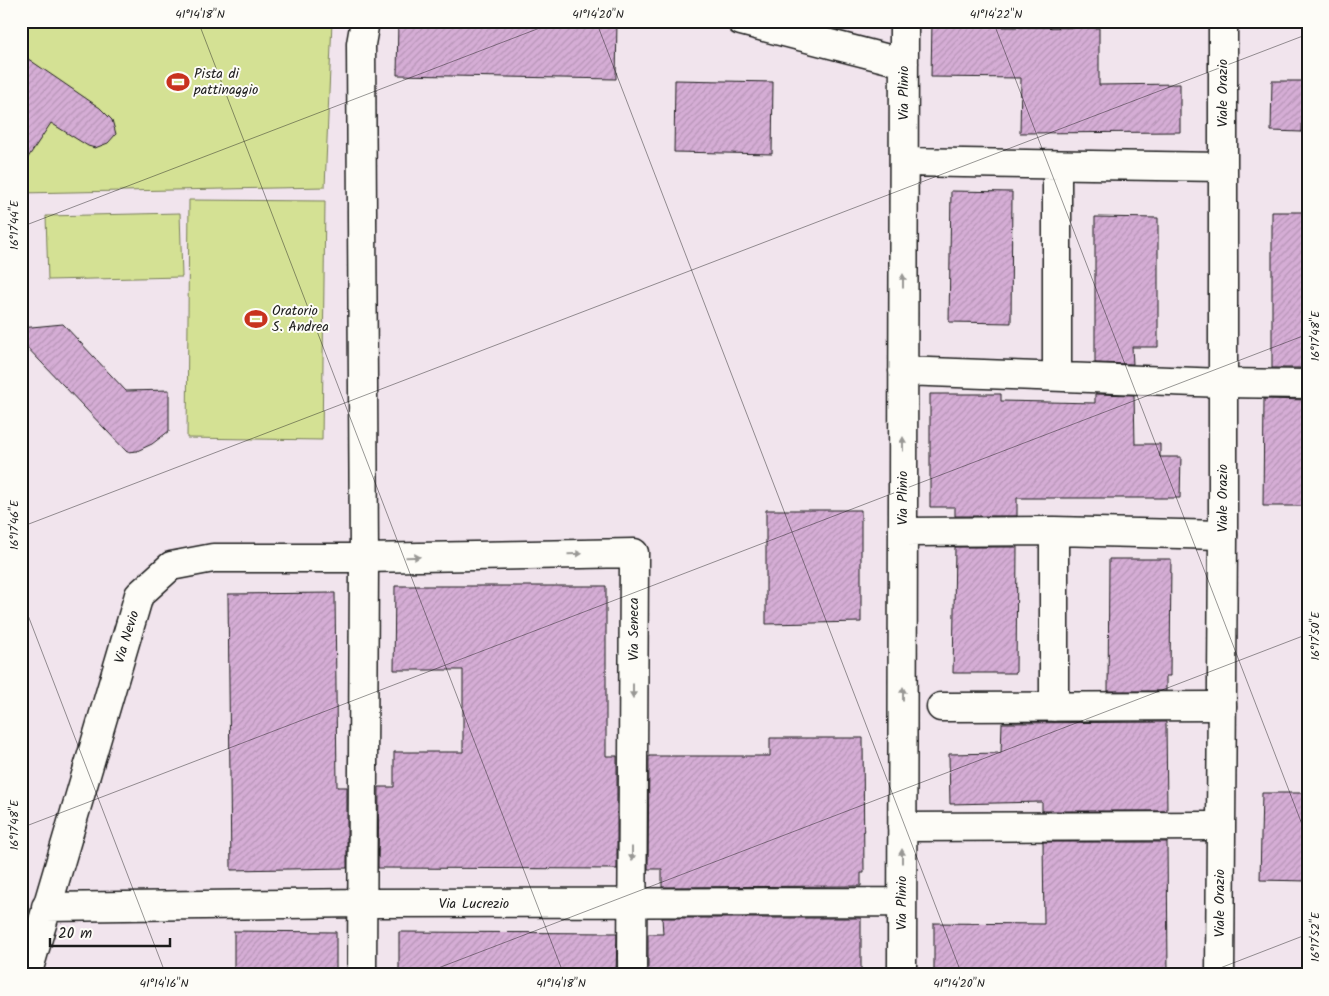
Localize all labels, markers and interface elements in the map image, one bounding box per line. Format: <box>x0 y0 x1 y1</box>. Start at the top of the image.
text: 41°14'18"N <box>175 5 225 24</box>
text: 41°14'20"N <box>572 5 624 24</box>
text: 41°14'22"N <box>970 5 1022 24</box>
street label: Viale Orazio <box>1212 59 1234 127</box>
place label: Pista di pattinaggio <box>193 63 258 101</box>
street label: Via Plinio <box>893 66 915 120</box>
sports icon: Pista di pattinaggio <box>165 69 191 95</box>
text: 16°17'44"E <box>5 199 24 250</box>
one-way arrow <box>899 273 907 289</box>
place label: Oratorio S. Andrea <box>272 300 329 338</box>
sports icon: Oratorio S. Andrea <box>243 306 269 332</box>
text: 16°17'48"E <box>1306 310 1325 361</box>
one-way arrow <box>899 435 907 451</box>
street label: Viale Orazio <box>1212 464 1234 532</box>
street label: Via Plinio <box>892 471 914 525</box>
text: 16°17'46"E <box>5 499 24 550</box>
one-way arrow <box>568 550 584 558</box>
one-way arrow <box>405 553 421 561</box>
street label: Via Seneca <box>623 597 645 661</box>
street label: Via Nevio <box>109 608 145 666</box>
text: 16°17'50"E <box>1306 611 1325 660</box>
one-way arrow <box>629 684 637 700</box>
one-way arrow <box>899 685 907 701</box>
text: 16°17'48"E <box>5 799 24 850</box>
one-way arrow <box>628 846 636 862</box>
one-way arrow <box>898 848 906 864</box>
street label: Viale Orazio <box>1209 869 1231 937</box>
street label: Via Plinio <box>891 876 913 930</box>
street label: Via Lucrezio <box>439 893 509 915</box>
text: 16°17'52"E <box>1306 911 1325 962</box>
scale bar <box>50 916 170 948</box>
text: 20 m <box>58 922 92 946</box>
text: 41°14'16"N <box>139 974 189 993</box>
text: 41°14'18"N <box>536 974 586 993</box>
text: 41°14'20"N <box>933 974 985 993</box>

